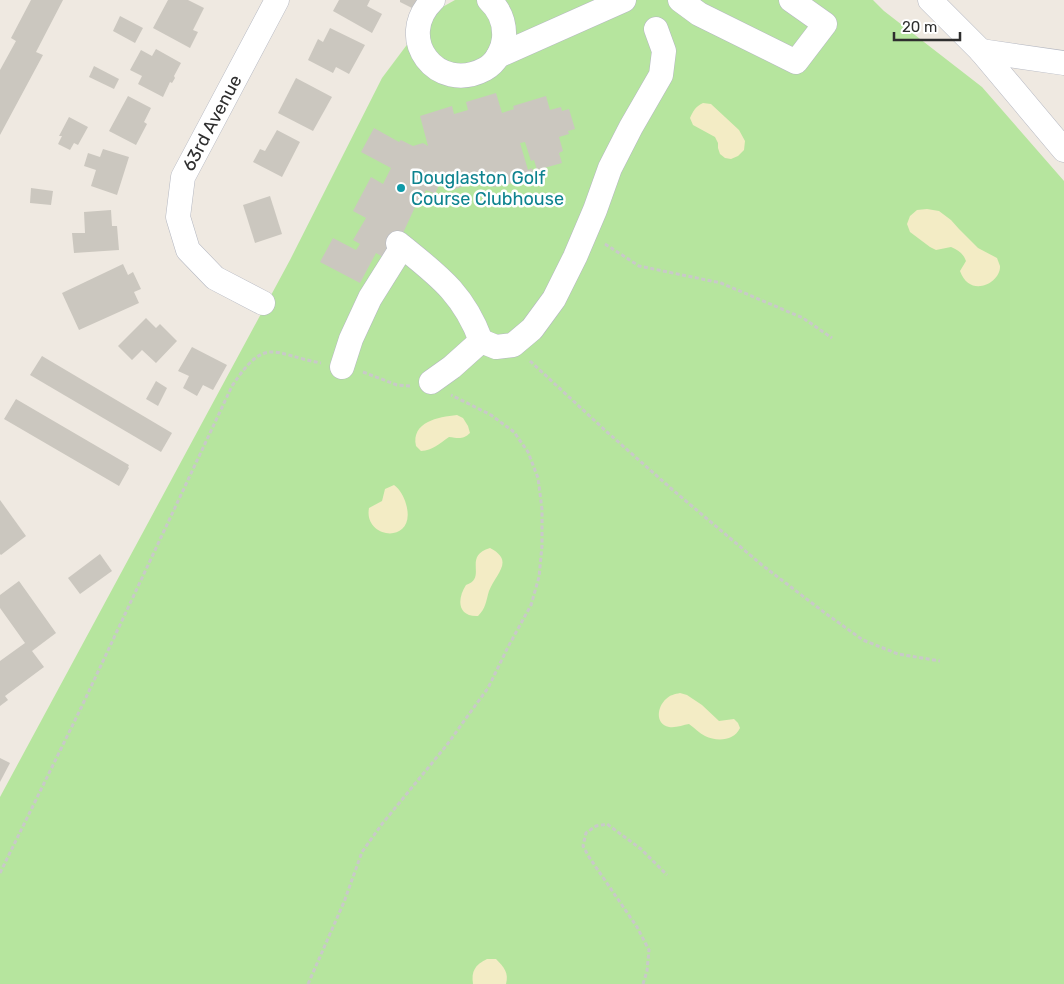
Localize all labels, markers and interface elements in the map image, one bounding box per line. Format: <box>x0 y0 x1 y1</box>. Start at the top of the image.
scale bar <box>894 10 960 42</box>
text: 20 m <box>902 18 937 36</box>
street label: 63rd Avenue <box>177 71 247 175</box>
place label: Douglaston Golf Course Clubhouse <box>411 167 564 210</box>
marker: Douglaston Golf Course Clubhouse <box>395 182 407 194</box>

